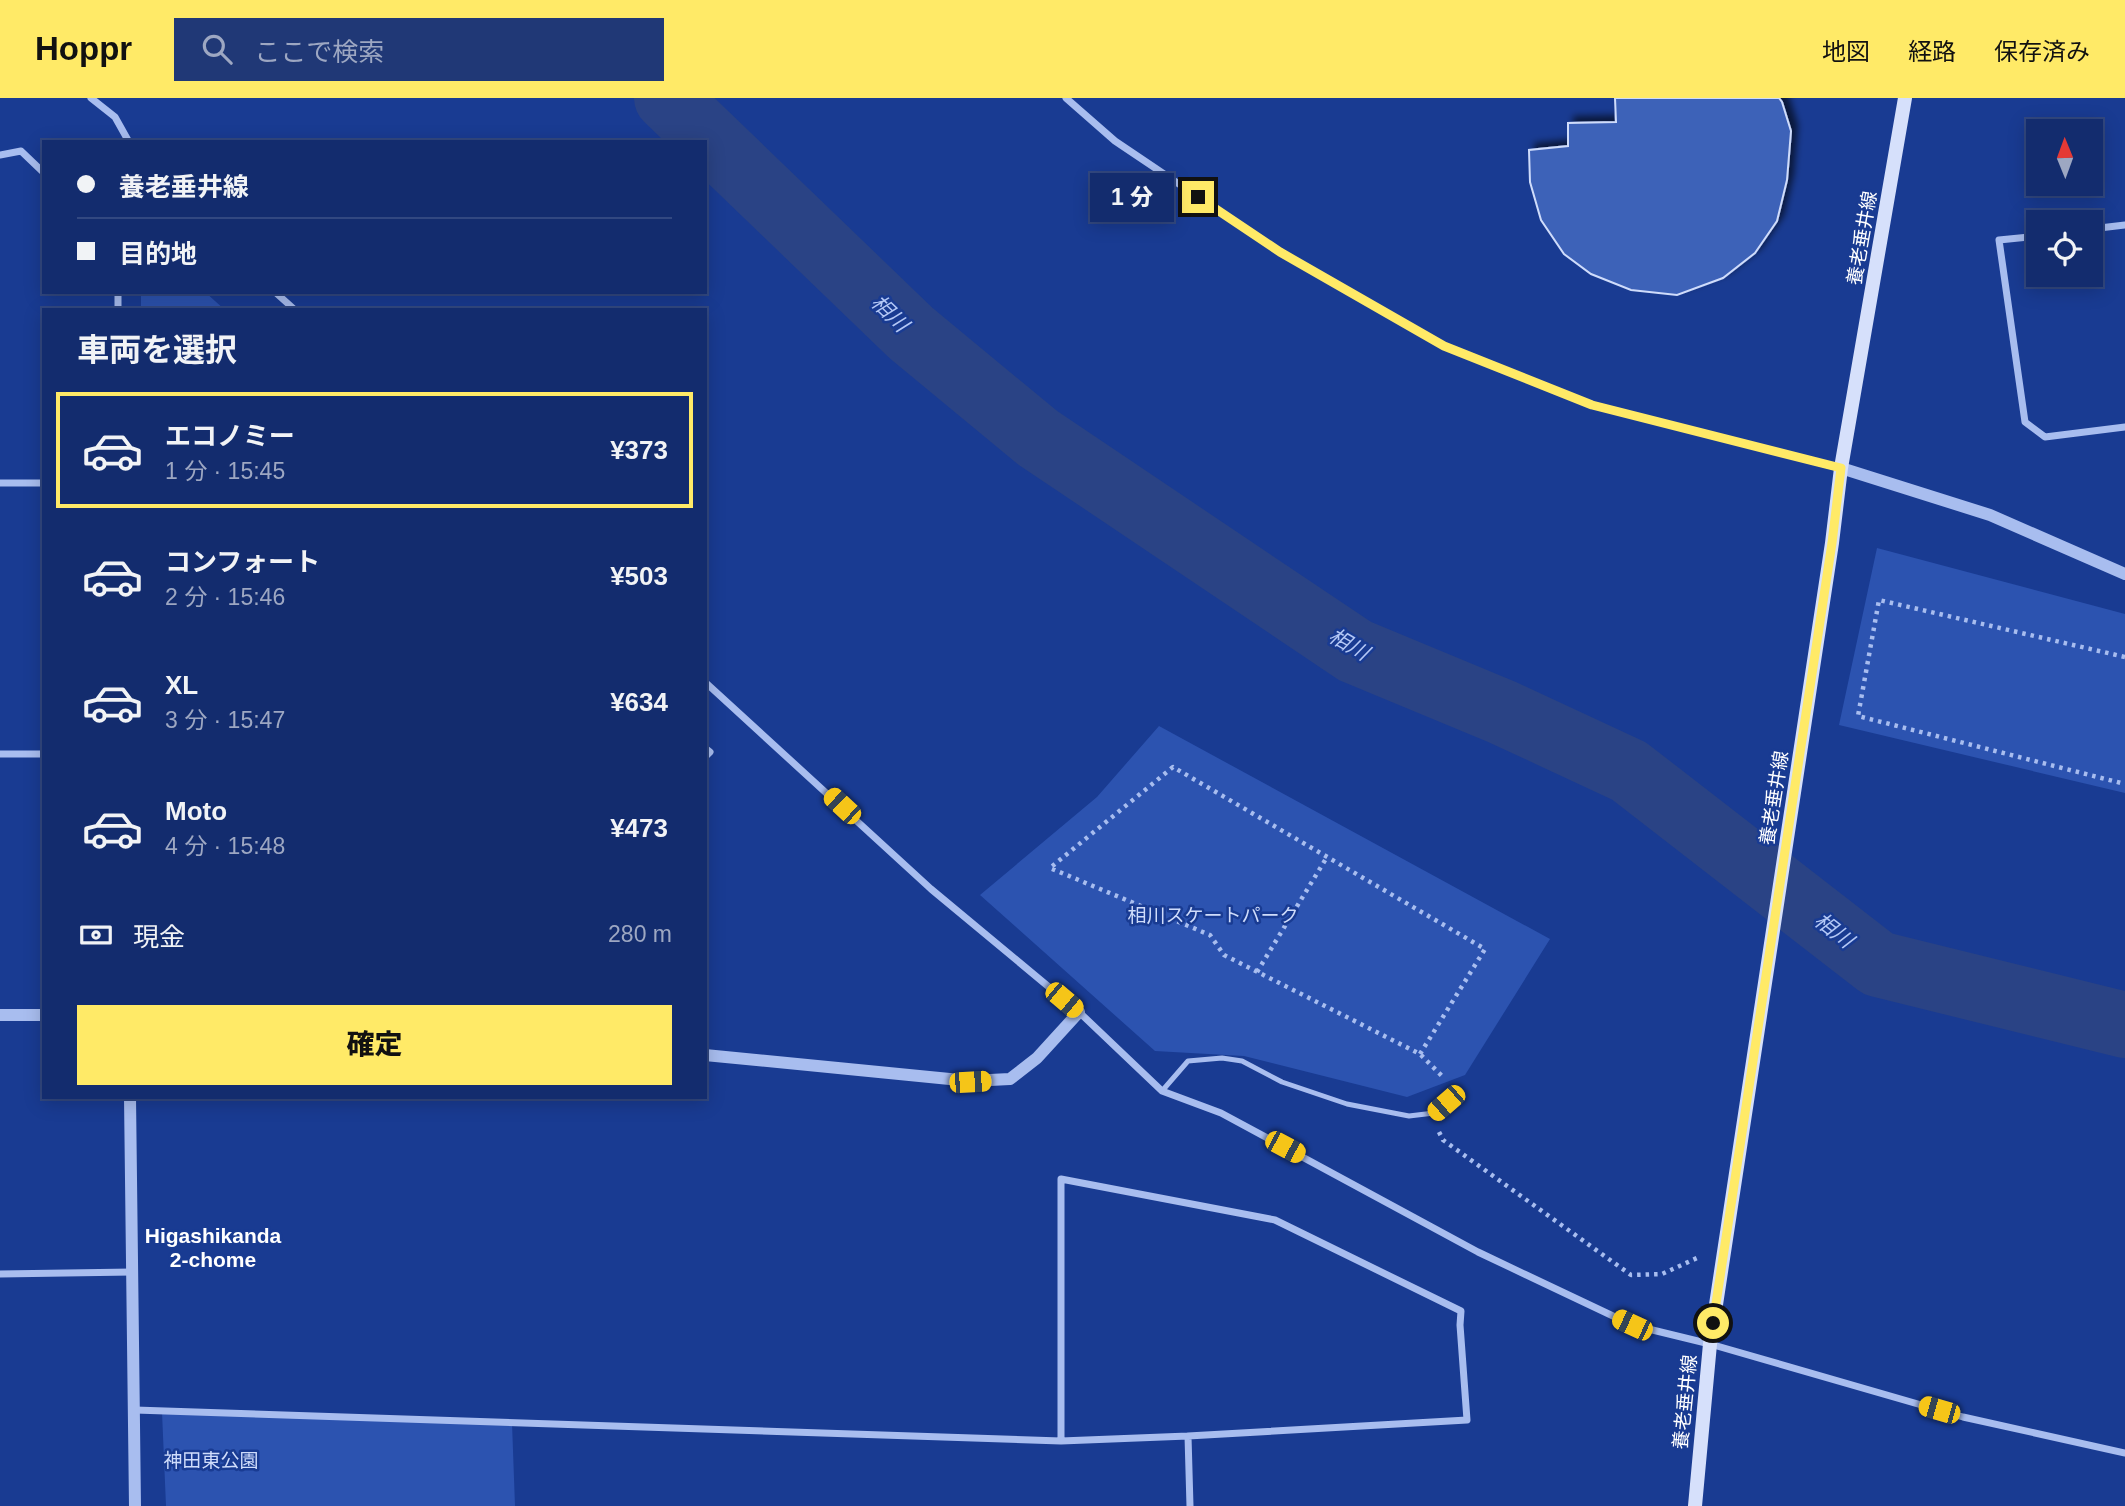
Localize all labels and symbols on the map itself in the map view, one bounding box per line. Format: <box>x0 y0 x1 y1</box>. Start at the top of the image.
north arrow <box>2026 119 2104 196</box>
callout: 1 分 <box>1090 172 1174 222</box>
route end <box>1182 181 1214 213</box>
street label: 養老垂井線 <box>1843 189 1881 287</box>
water label: 相川 <box>867 290 915 337</box>
water label: 相川 <box>1325 624 1375 665</box>
street label: 養老垂井線 <box>1756 749 1792 847</box>
car <box>820 784 865 828</box>
park label: 相川スケートパーク <box>1127 905 1299 926</box>
water label: 相川 <box>1810 908 1859 953</box>
car <box>1042 978 1087 1022</box>
car <box>949 1070 992 1094</box>
car <box>1424 1081 1469 1125</box>
car <box>1262 1128 1309 1166</box>
district label: Higashikanda 2-chome <box>145 1224 282 1271</box>
car <box>1609 1307 1656 1343</box>
route start <box>1697 1307 1729 1339</box>
street label: 養老垂井線 <box>1670 1354 1700 1450</box>
car <box>1916 1394 1963 1426</box>
park label: 神田東公園 <box>163 1450 259 1471</box>

